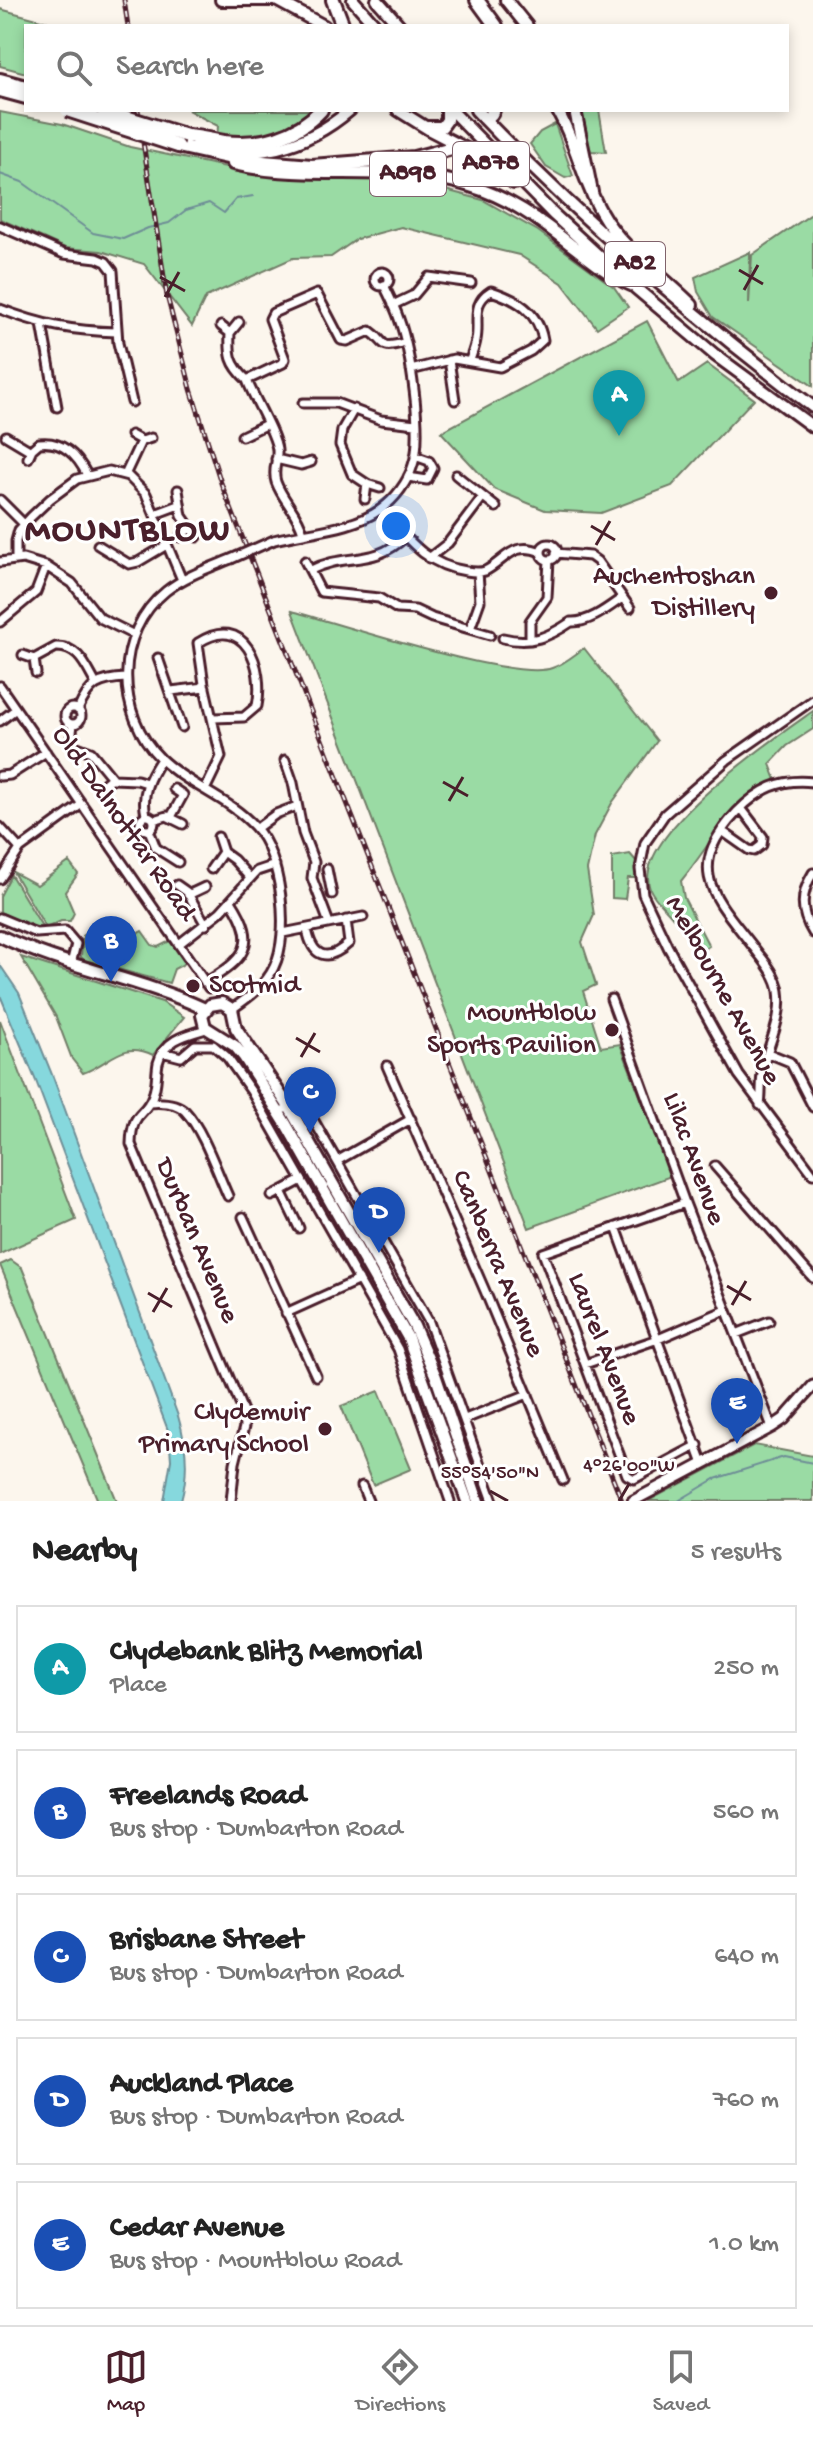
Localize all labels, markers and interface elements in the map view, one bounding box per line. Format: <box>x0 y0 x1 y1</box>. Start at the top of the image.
search box <box>24 24 789 112</box>
icon: search <box>52 46 96 90</box>
text: Search here <box>116 51 264 86</box>
road number: A878 <box>453 142 529 186</box>
road number: A898 <box>370 152 446 196</box>
road number: A82 <box>605 242 665 286</box>
pin: A <box>593 370 645 436</box>
your location <box>376 506 416 546</box>
district label: MOUNTBLOW <box>25 511 231 554</box>
place label: Auchentoshan Distillery <box>593 561 756 626</box>
marker: Auchentoshan Distillery <box>762 584 780 602</box>
street label: Old Dalnottar Road <box>44 720 204 930</box>
street label: Melbourne Avenue <box>656 891 788 1092</box>
pin: B <box>85 916 137 982</box>
place label: Scotmid <box>209 970 302 1003</box>
marker: Scotmid <box>184 977 202 995</box>
place label: Mountblow Sports Pavilion <box>427 998 597 1063</box>
marker: Mountblow Sports Pavilion <box>603 1021 621 1039</box>
pin: C <box>284 1067 336 1133</box>
street label: Lilac Avenue <box>654 1088 732 1230</box>
street label: Durban Avenue <box>146 1152 246 1329</box>
street label: Canberra Avenue <box>443 1166 551 1363</box>
pin: D <box>353 1187 405 1253</box>
street label: Laurel Avenue <box>559 1268 647 1430</box>
pin: E <box>711 1378 763 1444</box>
place label: Clydemuir Primary School <box>138 1397 311 1462</box>
marker: Clydemuir Primary School <box>316 1420 334 1438</box>
text: 4°26'00"W <box>583 1456 675 1479</box>
text: 55°54'50"N <box>441 1463 539 1486</box>
text: Nearby <box>32 1533 137 1573</box>
text: 5 results <box>691 1538 781 1569</box>
text: Clydebank Blitz Memorial <box>110 1636 423 1671</box>
text: A <box>52 1654 68 1685</box>
text: 250 m <box>713 1654 779 1685</box>
text: Place <box>110 1671 167 1702</box>
text: Freelands Road <box>110 1780 306 1815</box>
text: B <box>53 1798 67 1829</box>
text: 560 m <box>713 1798 779 1829</box>
text: Bus stop · Dumbarton Road <box>110 1815 403 1846</box>
text: Brisbane Street <box>110 1924 303 1959</box>
text: C <box>53 1942 67 1973</box>
text: 640 m <box>714 1942 779 1973</box>
text: Bus stop · Dumbarton Road <box>110 1959 403 1990</box>
text: Auckland Place <box>110 2068 293 2103</box>
text: D <box>52 2086 68 2117</box>
text: 760 m <box>713 2086 779 2117</box>
text: Bus stop · Dumbarton Road <box>110 2103 403 2134</box>
text: Cedar Avenue <box>110 2212 284 2247</box>
text: E <box>52 2230 68 2261</box>
text: 1.0 km <box>709 2230 779 2261</box>
text: Bus stop · Mountblow Road <box>110 2247 401 2278</box>
tab: Map <box>104 2345 148 2419</box>
tab: Directions <box>356 2345 445 2419</box>
tab: Saved <box>653 2345 709 2419</box>

